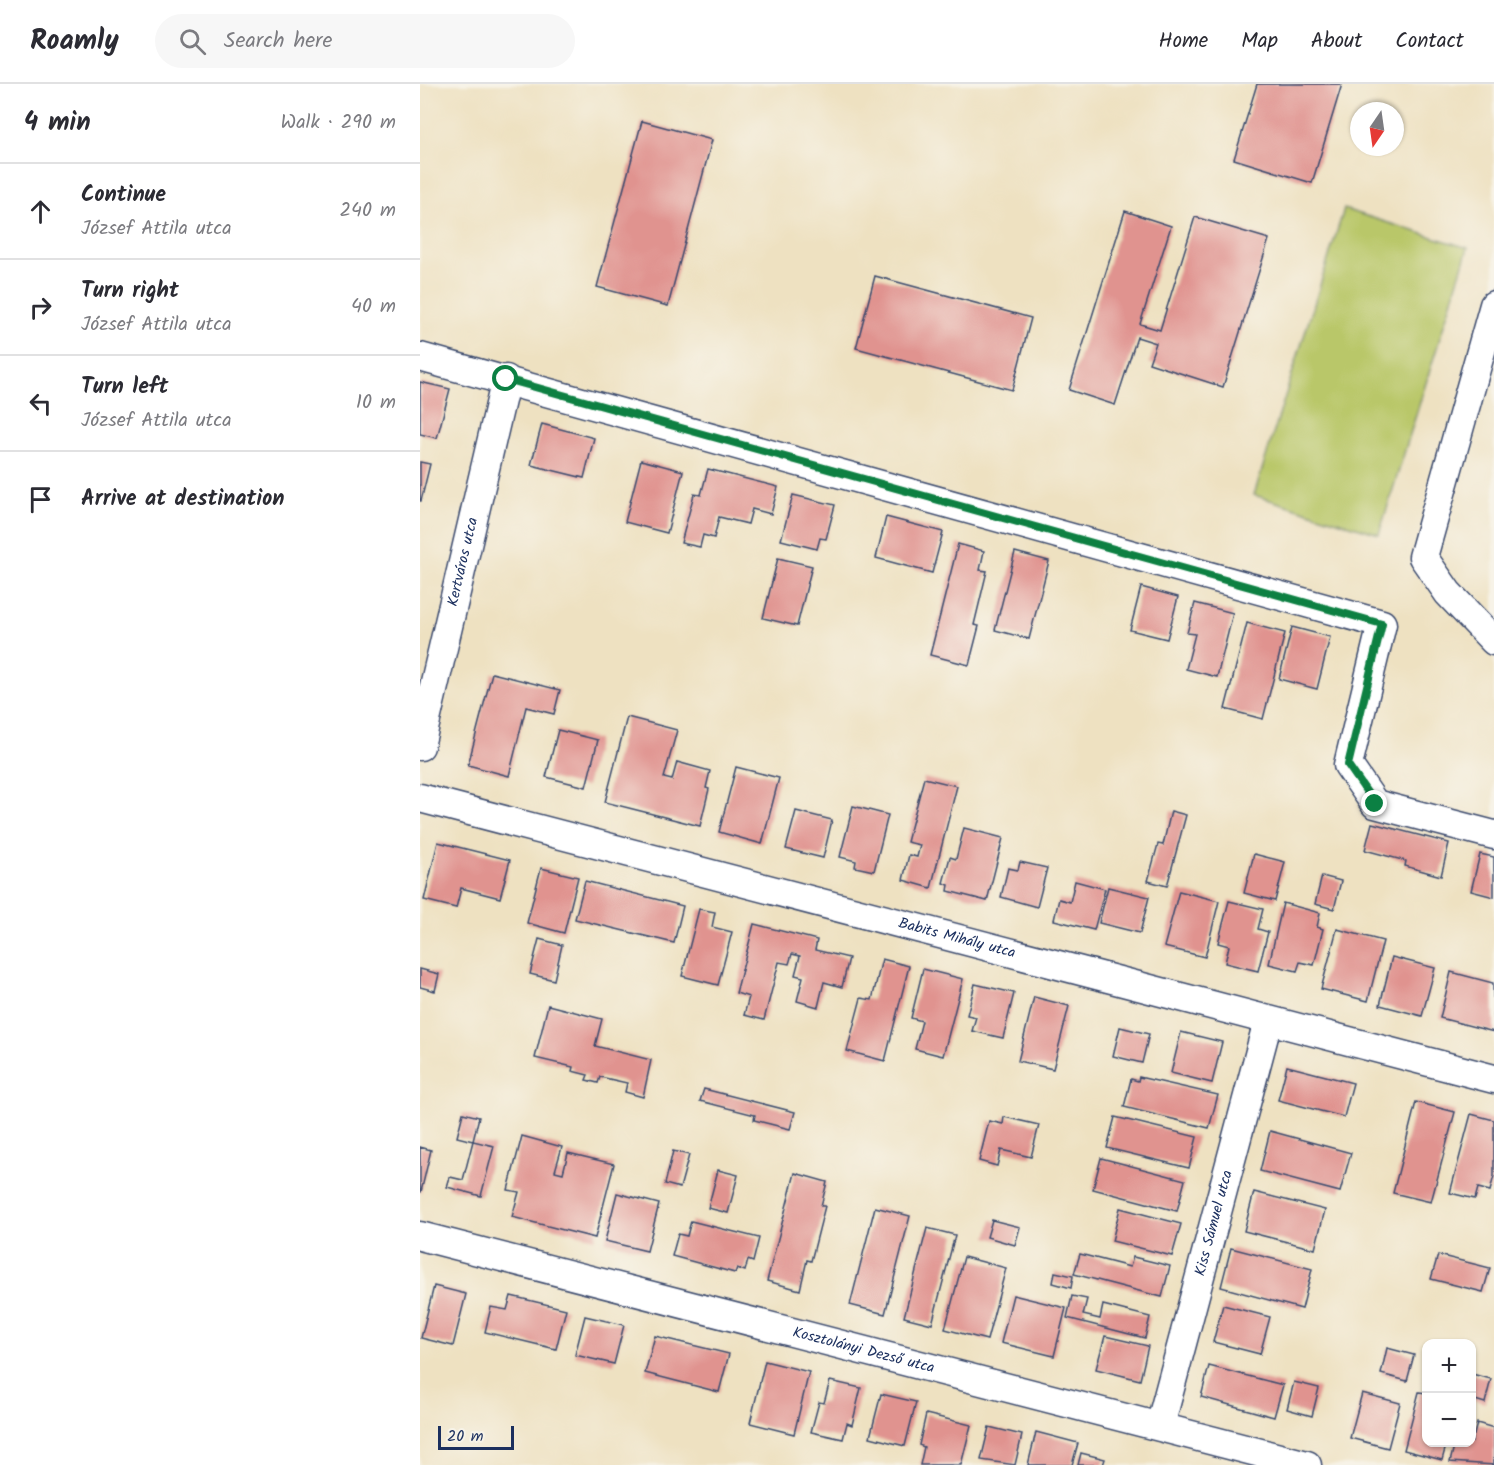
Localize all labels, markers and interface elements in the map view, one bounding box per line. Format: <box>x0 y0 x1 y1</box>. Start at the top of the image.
search box <box>155 14 575 68</box>
text: Roamly <box>30 19 119 64</box>
text: Search here <box>224 24 332 59</box>
icon: search <box>176 25 209 58</box>
text: Home <box>1159 25 1208 58</box>
text: Map <box>1241 25 1278 58</box>
text: About <box>1311 25 1362 58</box>
text: Contact <box>1395 25 1464 58</box>
text: 4 min <box>24 102 91 144</box>
north arrow <box>1350 102 1404 156</box>
text: Walk · 290 m <box>281 107 396 139</box>
text: Continue <box>81 178 166 213</box>
icon: ahead <box>24 195 57 228</box>
text: 240 m <box>339 195 396 227</box>
text: József Attila utca <box>81 213 232 245</box>
text: Turn right <box>81 274 179 309</box>
icon: right <box>24 291 57 324</box>
text: 40 m <box>351 291 396 323</box>
text: József Attila utca <box>81 309 232 341</box>
route start <box>492 365 518 391</box>
text: Turn left <box>81 370 168 405</box>
icon: left <box>24 387 57 420</box>
text: 10 m <box>356 387 396 419</box>
text: József Attila utca <box>81 405 232 437</box>
text: Arrive at destination <box>81 482 284 517</box>
icon: arrive <box>24 483 57 516</box>
street label: Kertváros utca <box>441 515 485 609</box>
route end <box>1361 790 1387 816</box>
street label: Babits Mihály utca <box>896 912 1018 965</box>
street label: Kiss Sámuel utca <box>1189 1167 1240 1279</box>
street label: Kosztolányi Dezső utca <box>790 1321 937 1380</box>
map controls <box>1422 1339 1476 1447</box>
button: + <box>1422 1339 1476 1393</box>
button: − <box>1422 1393 1476 1447</box>
scale bar <box>438 1423 514 1450</box>
text: 20 m <box>447 1424 483 1449</box>

